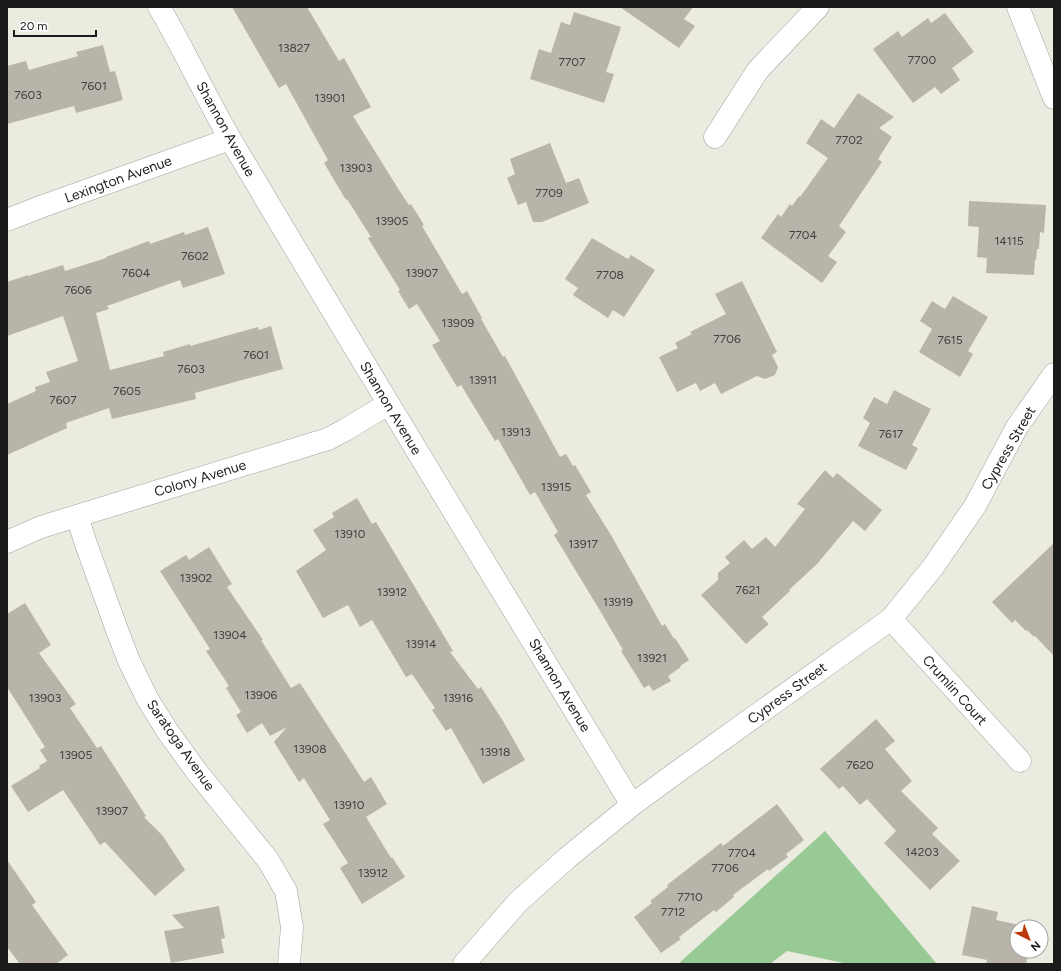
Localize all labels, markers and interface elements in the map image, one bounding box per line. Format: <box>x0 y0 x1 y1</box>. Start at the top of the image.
scale bar <box>14 12 96 38</box>
text: 20 m <box>20 19 48 33</box>
house number: 13827 <box>278 41 311 55</box>
house number: 7700 <box>908 53 936 67</box>
house number: 7707 <box>558 55 586 69</box>
house number: 7601 <box>81 79 107 93</box>
street label: Shannon Avenue <box>192 79 259 180</box>
house number: 7603 <box>14 88 42 102</box>
house number: 13901 <box>315 91 345 105</box>
house number: 7702 <box>835 133 863 147</box>
street label: Lexington Avenue <box>62 152 174 207</box>
house number: 13903 <box>340 161 372 175</box>
house number: 7709 <box>535 186 563 200</box>
house number: 13905 <box>376 214 409 228</box>
house number: 7704 <box>789 228 818 242</box>
house number: 14115 <box>994 234 1024 248</box>
house number: 7602 <box>181 249 209 263</box>
house number: 7604 <box>122 266 151 280</box>
house number: 13907 <box>406 266 439 280</box>
house number: 7708 <box>596 268 624 282</box>
house number: 7606 <box>64 283 92 297</box>
house number: 13909 <box>442 316 475 330</box>
house number: 7706 <box>713 332 741 346</box>
house number: 7615 <box>937 333 963 347</box>
house number: 7601 <box>243 348 269 362</box>
street label: Shannon Avenue <box>356 358 425 458</box>
house number: 7603 <box>177 362 205 376</box>
house number: 13911 <box>469 373 497 387</box>
house number: 7605 <box>113 384 141 398</box>
house number: 7607 <box>49 393 77 407</box>
street label: Cypress Street <box>978 403 1039 493</box>
house number: 13913 <box>501 425 531 439</box>
house number: 7617 <box>879 427 904 441</box>
street label: Colony Avenue <box>152 456 249 501</box>
house number: 13915 <box>541 480 571 494</box>
house number: 13910 <box>335 527 366 541</box>
house number: 13917 <box>568 537 598 551</box>
house number: 13902 <box>180 571 212 585</box>
house number: 7621 <box>736 583 760 597</box>
house number: 13912 <box>377 585 407 599</box>
house number: 13919 <box>603 595 633 609</box>
house number: 13904 <box>213 628 247 642</box>
street label: Shannon Avenue <box>525 635 594 735</box>
house number: 13914 <box>406 637 437 651</box>
house number: 13921 <box>637 651 667 665</box>
street label: Crumlin Court <box>919 652 990 729</box>
street label: Cypress Street <box>744 659 830 728</box>
house number: 13906 <box>245 688 278 702</box>
house number: 13903 <box>29 691 61 705</box>
house number: 13916 <box>443 691 473 705</box>
street label: Saratoga Avenue <box>143 697 218 794</box>
house number: 13908 <box>293 742 327 756</box>
house number: 13918 <box>480 745 510 759</box>
house number: 13905 <box>60 748 93 762</box>
house number: 7620 <box>846 758 874 772</box>
house number: 13910 <box>334 798 365 812</box>
house number: 13907 <box>96 804 129 818</box>
house number: 14203 <box>905 845 939 859</box>
house number: 7704 <box>728 846 757 860</box>
house number: 7706 <box>711 861 739 875</box>
house number: 13912 <box>358 866 388 880</box>
house number: 7710 <box>677 890 703 904</box>
house number: 7712 <box>661 905 685 919</box>
north arrow <box>1009 919 1049 959</box>
text: N <box>1028 938 1043 954</box>

